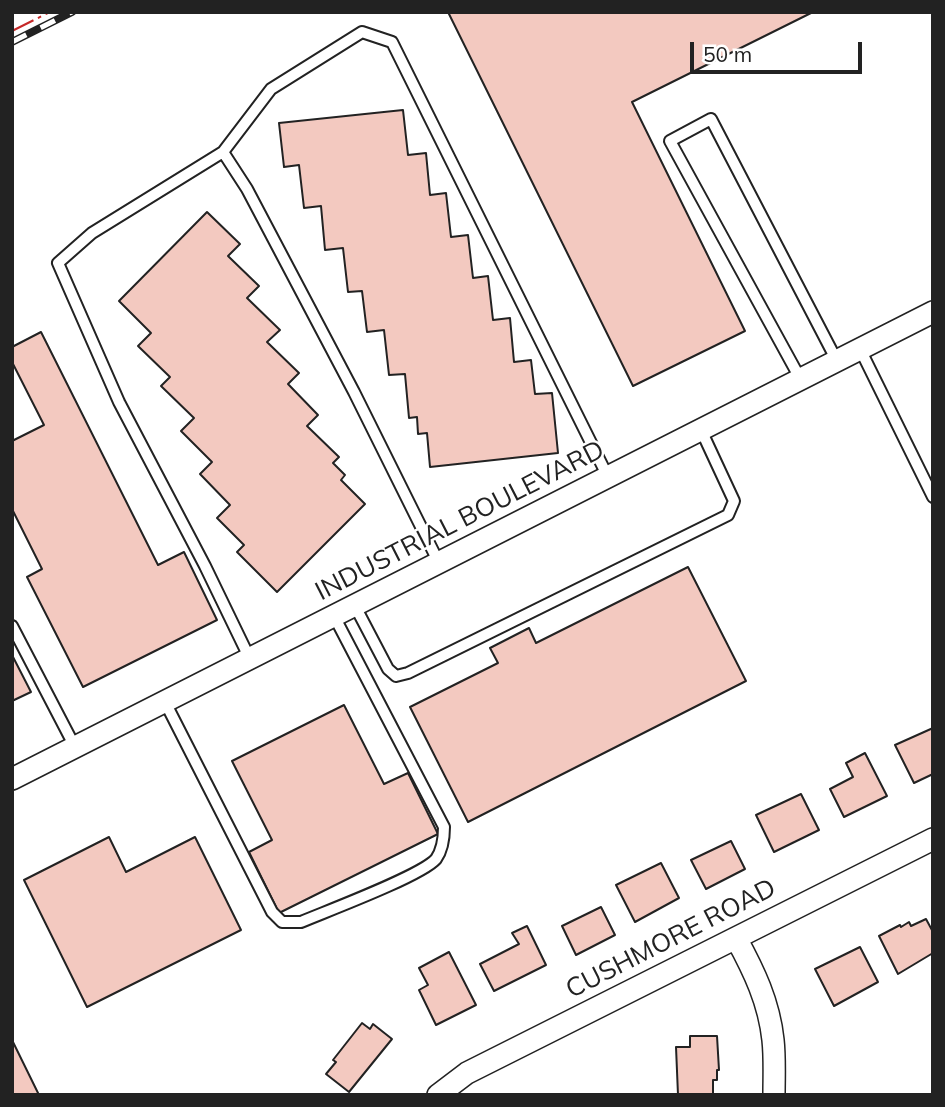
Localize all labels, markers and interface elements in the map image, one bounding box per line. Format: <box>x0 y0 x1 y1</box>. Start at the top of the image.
scale bar <box>693 28 864 72</box>
text: 50 m <box>703 41 752 67</box>
street label: INDUSTRIAL BOULEVARD <box>310 434 610 608</box>
street label: CUSHMORE ROAD <box>561 873 781 1005</box>

